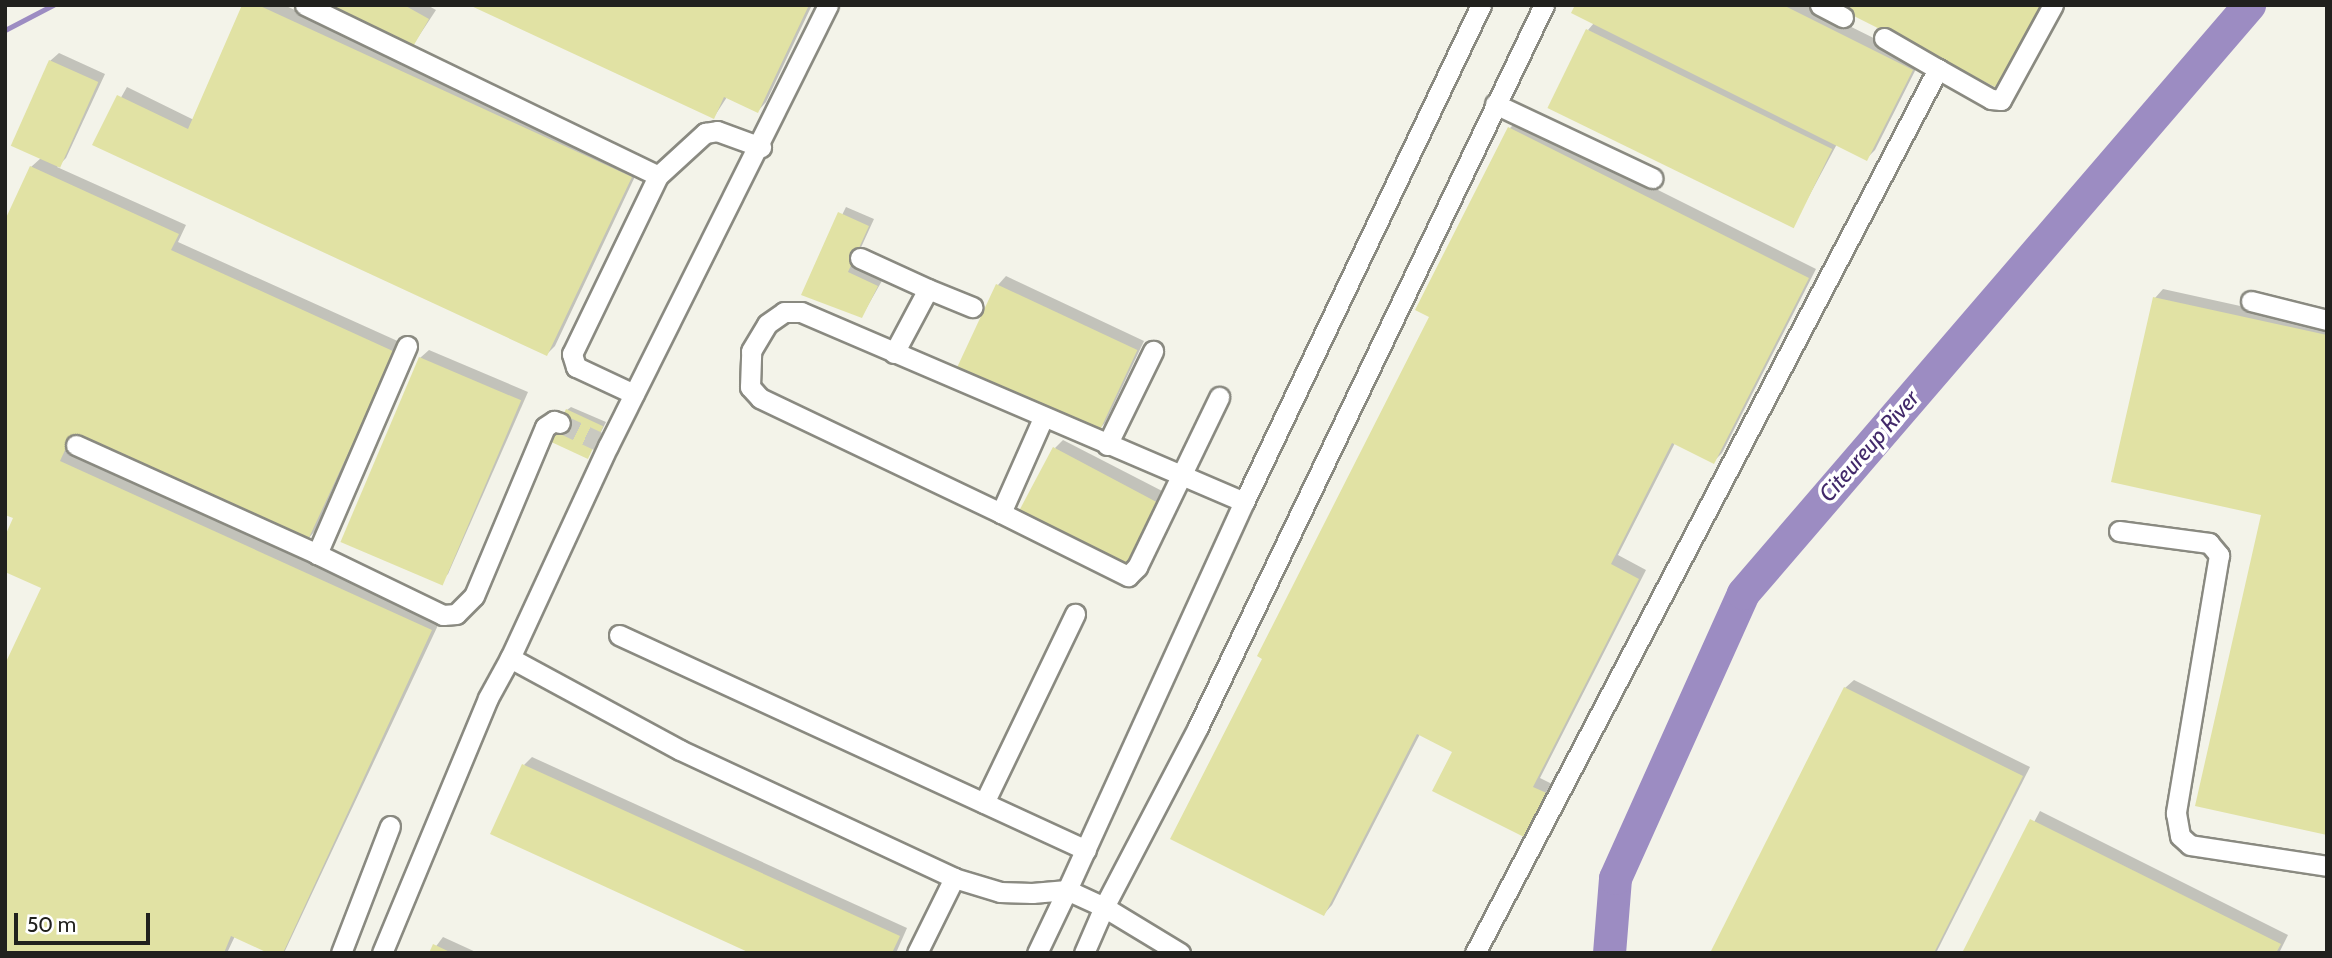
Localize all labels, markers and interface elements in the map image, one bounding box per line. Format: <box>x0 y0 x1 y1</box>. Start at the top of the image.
water label: Citeureup River <box>1813 385 1925 507</box>
scale bar <box>18 898 154 942</box>
text: 50 m <box>27 912 76 937</box>

